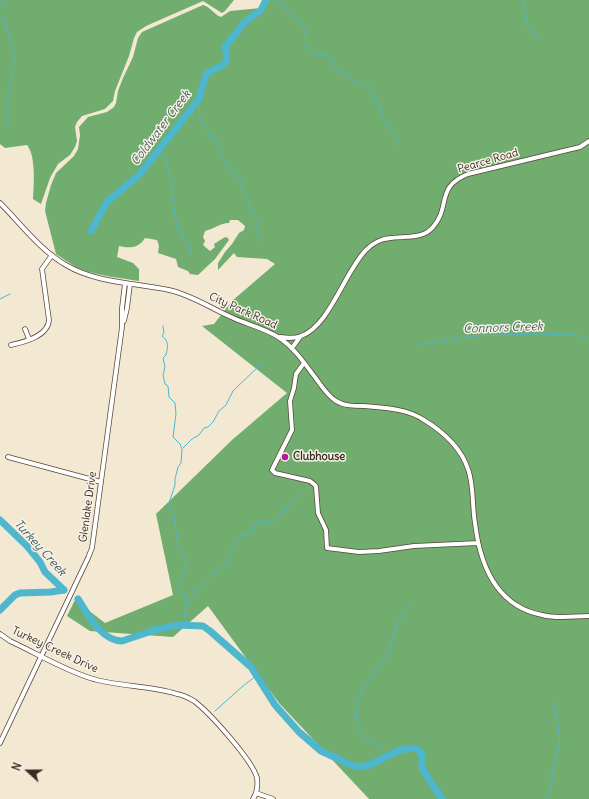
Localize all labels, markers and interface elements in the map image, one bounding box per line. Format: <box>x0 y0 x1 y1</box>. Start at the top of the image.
water label: Coldwater Creek <box>128 88 194 168</box>
street label: Pearce Road <box>456 146 520 176</box>
street label: City Park Road <box>207 290 279 332</box>
water label: Connors Creek <box>463 319 543 337</box>
place label: Clubhouse <box>293 450 345 464</box>
marker: Clubhouse <box>280 452 290 462</box>
street label: Glenlake Drive <box>76 471 100 543</box>
water label: Turkey Creek <box>11 517 69 579</box>
street label: Turkey Creek Drive <box>10 624 100 676</box>
north arrow <box>8 751 48 791</box>
text: N <box>9 761 25 773</box>

